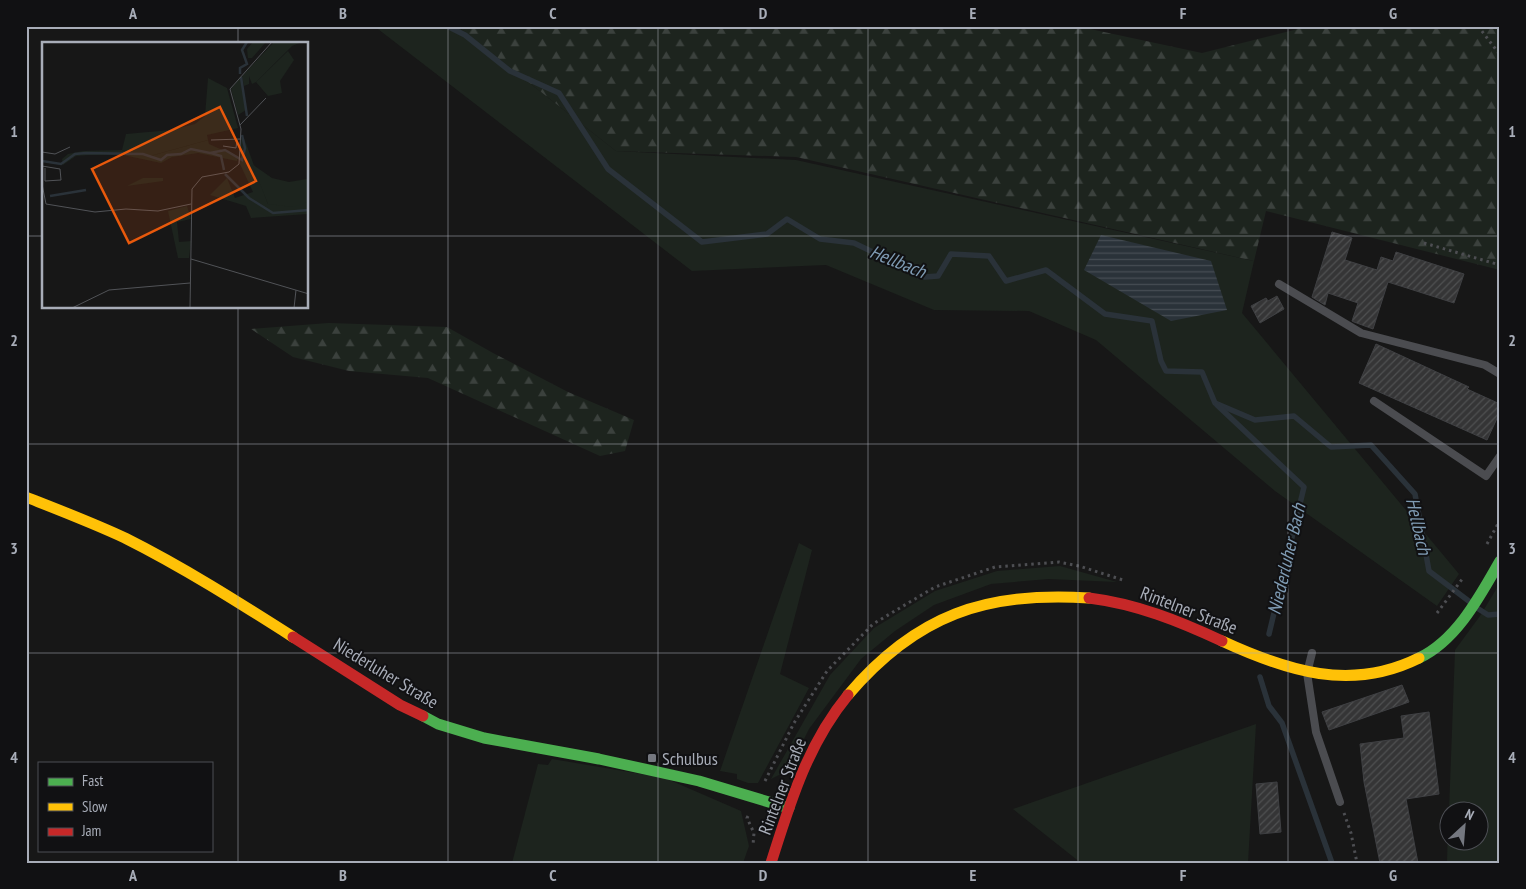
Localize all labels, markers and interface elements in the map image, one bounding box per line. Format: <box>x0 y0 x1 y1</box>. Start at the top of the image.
text: A <box>128 3 138 23</box>
text: B <box>339 3 347 23</box>
text: C <box>549 3 557 23</box>
text: D <box>759 3 768 23</box>
text: E <box>970 3 977 23</box>
text: F <box>1180 3 1187 23</box>
text: G <box>1389 3 1397 23</box>
inset map <box>42 42 309 309</box>
text: 1 <box>10 121 18 141</box>
text: 1 <box>1508 121 1516 141</box>
water label: Hellbach <box>867 239 931 284</box>
text: 2 <box>10 330 18 350</box>
text: 2 <box>1508 330 1516 350</box>
water label: Hellbach <box>1401 495 1438 558</box>
water label: Niederluher Bach <box>1262 500 1311 617</box>
text: 3 <box>10 538 18 558</box>
text: 3 <box>1508 538 1516 558</box>
street label: Rintelner Straße <box>1137 581 1241 639</box>
street label: Niederluher Straße <box>329 633 443 713</box>
street label: Rintelner Straße <box>753 734 811 838</box>
text: 4 <box>10 747 18 767</box>
place label: Schulbus <box>662 747 718 770</box>
text: 4 <box>1508 747 1516 767</box>
marker: Schulbus <box>646 752 658 764</box>
legend <box>38 762 212 852</box>
text: Fast <box>82 771 103 790</box>
text: Slow <box>82 797 107 816</box>
north arrow <box>1438 802 1488 852</box>
text: N <box>1462 805 1477 824</box>
text: Jam <box>81 821 101 840</box>
text: A <box>128 865 138 885</box>
text: B <box>339 865 347 885</box>
text: C <box>549 865 557 885</box>
text: D <box>759 865 768 885</box>
text: E <box>970 865 977 885</box>
text: F <box>1180 865 1187 885</box>
text: G <box>1389 865 1397 885</box>

